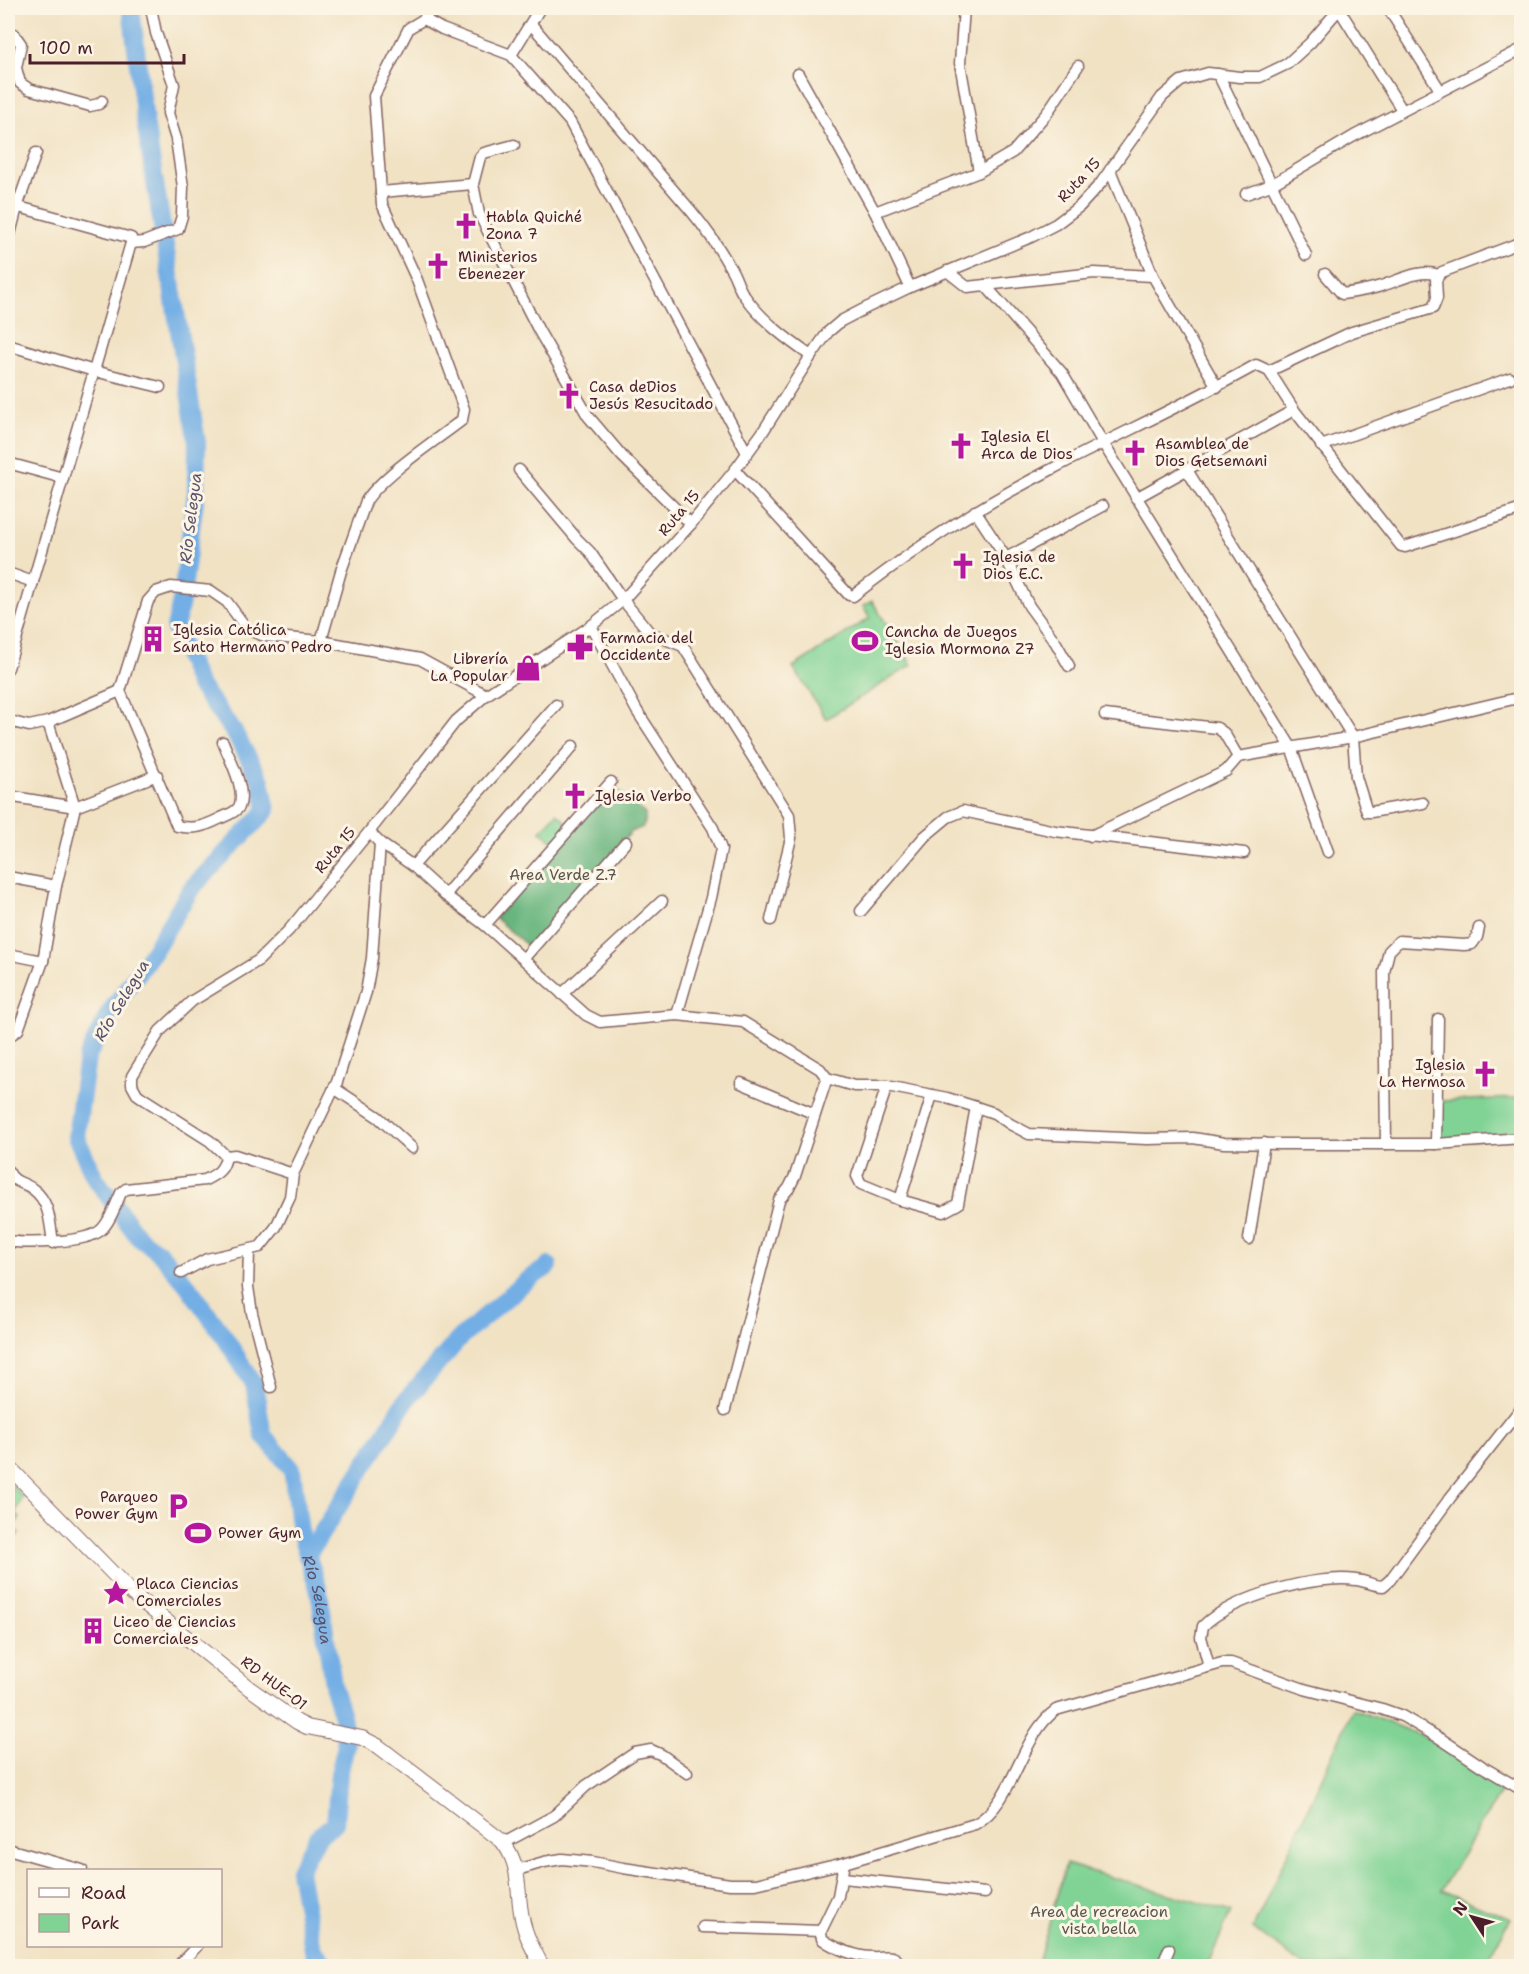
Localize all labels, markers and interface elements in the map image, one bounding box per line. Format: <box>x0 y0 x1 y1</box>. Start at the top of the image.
scale bar <box>30 27 184 65</box>
text: 100 m <box>39 36 93 60</box>
street label: Ruta 15 <box>1053 153 1105 207</box>
place label: Habla Quiché Zona 7 <box>486 207 582 244</box>
church icon: Habla Quiché Zona 7 <box>451 211 481 241</box>
place label: Ministerios Ebenezer <box>458 247 538 284</box>
church icon: Ministerios Ebenezer <box>423 251 453 281</box>
place label: Casa deDios Jesús Resucitado <box>589 377 713 414</box>
church icon: Casa deDios Jesús Resucitado <box>554 381 584 411</box>
place label: Iglesia El Arca de Dios <box>981 427 1073 464</box>
church icon: Iglesia El Arca de Dios <box>946 431 976 461</box>
place label: Asamblea de Dios Getsemani <box>1155 434 1268 471</box>
church icon: Asamblea de Dios Getsemani <box>1120 438 1150 468</box>
water label: Río Selegua <box>175 471 206 565</box>
street label: Ruta 15 <box>654 486 704 540</box>
place label: Iglesia de Dios E.C. <box>983 547 1056 584</box>
church icon: Iglesia de Dios E.C. <box>948 551 978 581</box>
place label: Iglesia Católica Santo Hermano Pedro <box>173 620 332 657</box>
place label: Cancha de Juegos Iglesia Mormona Z7 <box>885 622 1035 659</box>
building icon: Iglesia Católica Santo Hermano Pedro <box>138 624 168 654</box>
sports icon: Cancha de Juegos Iglesia Mormona Z7 <box>850 626 880 656</box>
place label: Farmacia del Occidente <box>600 628 694 665</box>
pharmacy icon: Farmacia del Occidente <box>565 632 595 662</box>
place label: Librería La Popular <box>430 649 509 686</box>
shop icon: Librería La Popular <box>513 653 543 683</box>
church icon: Iglesia Verbo <box>560 781 590 811</box>
place label: Iglesia Verbo <box>595 786 692 806</box>
street label: Ruta 15 <box>310 823 360 877</box>
park label: Area Verde Z.7 <box>509 865 617 885</box>
water label: Río Selegua <box>89 956 154 1045</box>
place label: Iglesia La Hermosa <box>1379 1055 1466 1092</box>
church icon: Iglesia La Hermosa <box>1470 1059 1500 1089</box>
place label: Parqueo Power Gym <box>75 1487 158 1524</box>
parking icon: Parqueo Power Gym <box>163 1491 193 1521</box>
sports icon: Power Gym <box>183 1518 213 1548</box>
place label: Power Gym <box>218 1523 301 1543</box>
water label: Río Selegua <box>297 1552 337 1646</box>
place label: Placa Ciencias Comerciales <box>136 1574 239 1611</box>
place icon: Placa Ciencias Comerciales <box>101 1578 131 1608</box>
place label: Liceo de Ciencias Comerciales <box>113 1612 236 1649</box>
building icon: Liceo de Ciencias Comerciales <box>78 1616 108 1646</box>
street label: RD HUE-01 <box>237 1652 311 1714</box>
legend <box>27 1869 222 1947</box>
text: Road <box>81 1881 126 1905</box>
north arrow <box>1442 1887 1502 1947</box>
text: N <box>1448 1897 1472 1920</box>
park label: Area de recreacion vista bella <box>1030 1902 1168 1939</box>
text: Park <box>81 1911 120 1935</box>

